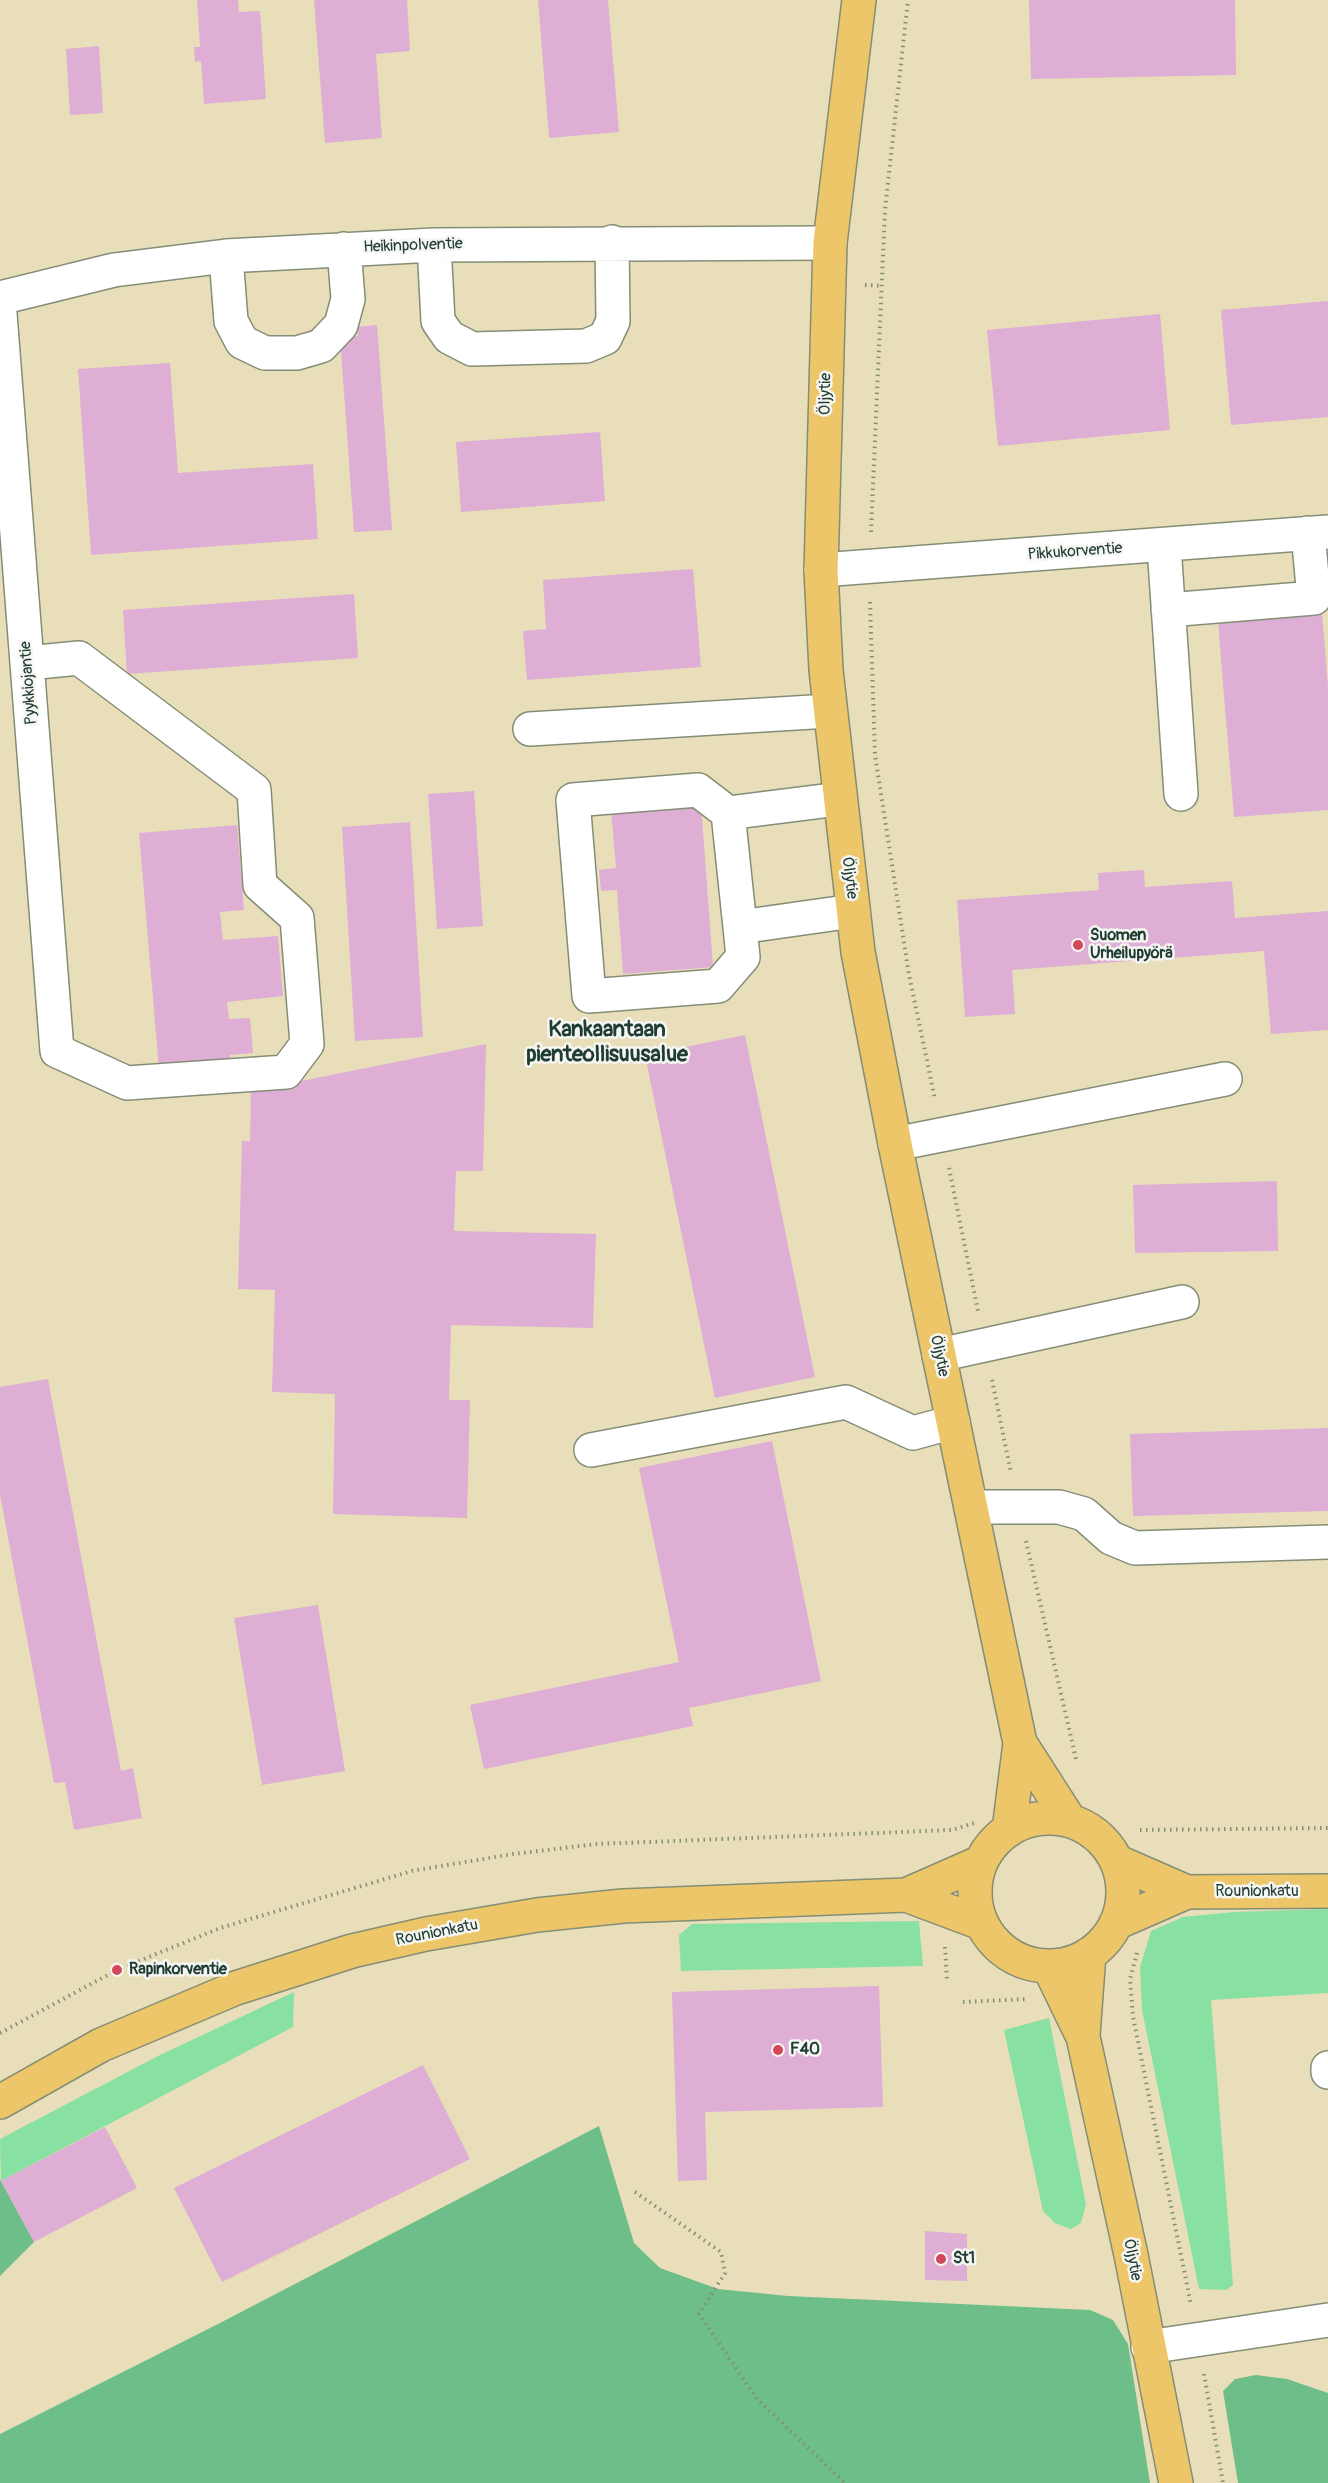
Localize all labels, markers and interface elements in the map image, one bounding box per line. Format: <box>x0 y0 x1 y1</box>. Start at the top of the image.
street label: Heikinpolventie <box>363 235 463 257</box>
street label: Öljytie <box>816 373 836 415</box>
street label: Pikkukorventie <box>1027 539 1123 565</box>
street label: Pyykkiojantie <box>16 640 42 726</box>
street label: Öljytie <box>837 856 861 900</box>
place label: Suomen Urheilupyörä <box>1090 926 1173 964</box>
marker: Suomen Urheilupyörä <box>1071 938 1085 952</box>
district label: Kankaantaan pienteollisuusalue <box>526 1017 688 1068</box>
street label: Öljytie <box>925 1333 953 1379</box>
street label: Rounionkatu <box>1215 1882 1299 1902</box>
street label: Rounionkatu <box>394 1916 480 1950</box>
place label: Rapinkorventie <box>129 1960 227 1980</box>
marker: Rapinkorventie <box>110 1963 124 1977</box>
place label: F40 <box>790 2040 820 2060</box>
marker: F40 <box>771 2043 785 2057</box>
street label: Öljytie <box>1119 2237 1145 2283</box>
place label: St1 <box>953 2249 975 2269</box>
marker: St1 <box>934 2252 948 2266</box>

